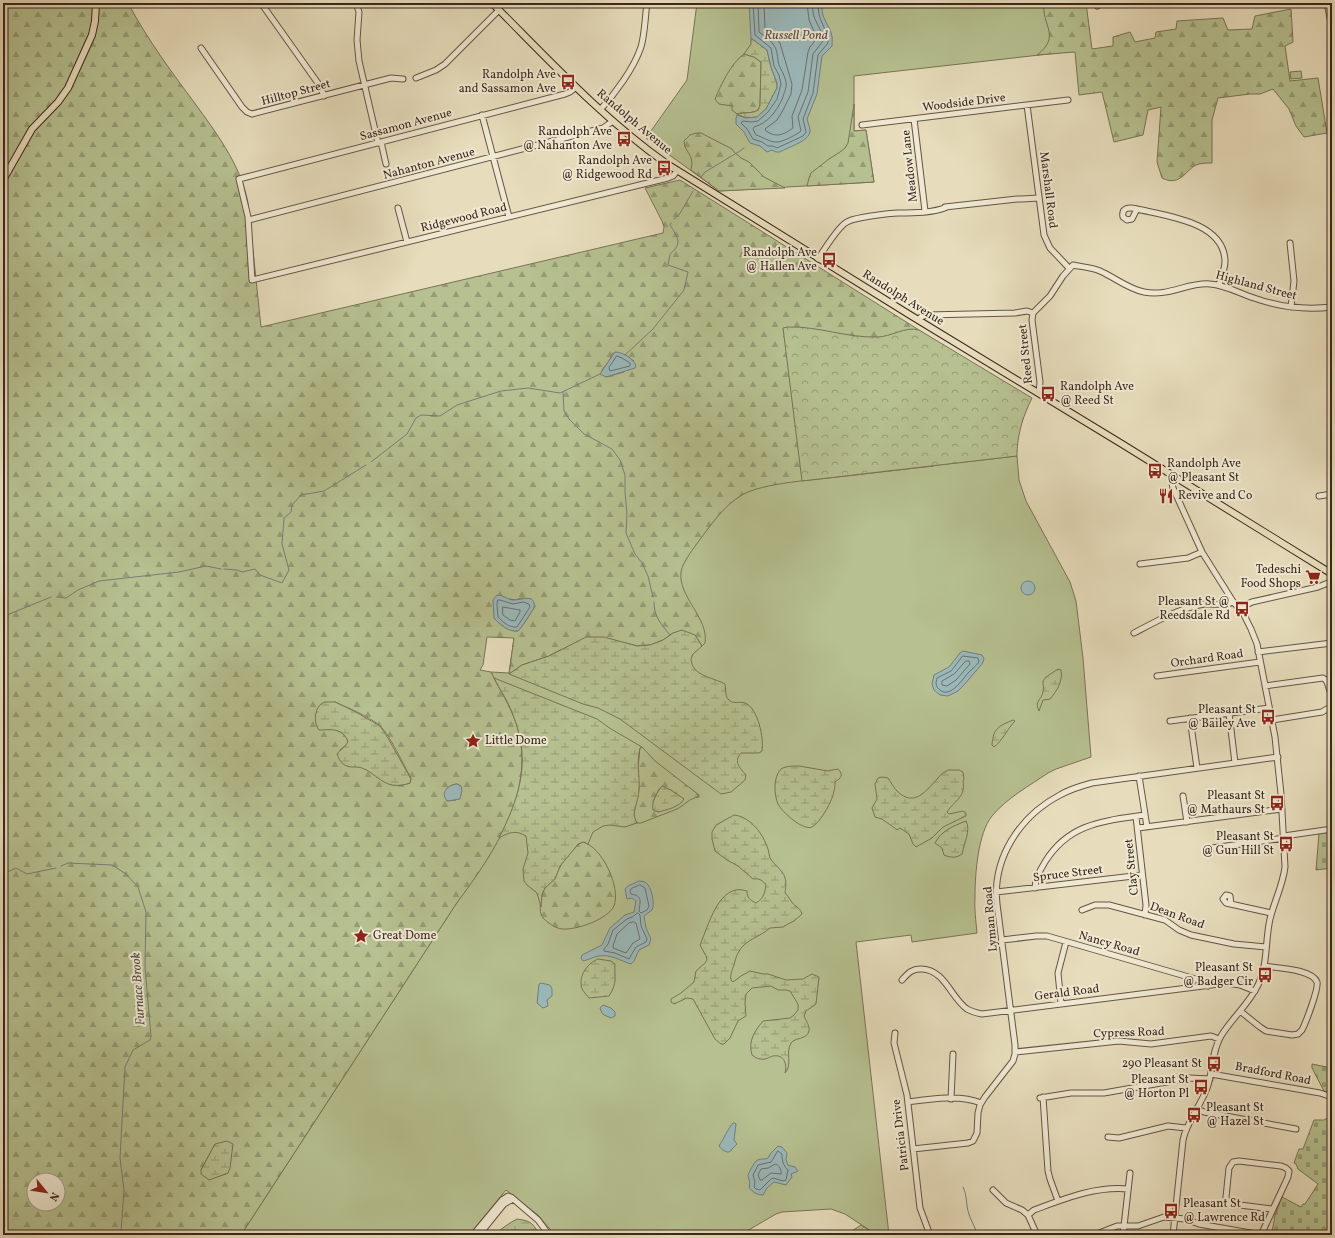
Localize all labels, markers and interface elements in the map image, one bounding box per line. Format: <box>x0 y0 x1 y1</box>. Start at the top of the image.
water label: Russell Pond <box>764 27 828 45</box>
place label: Randolph Ave and Sassamon Ave <box>459 67 556 97</box>
bus stop icon: Randolph Ave and Sassamon Ave <box>559 73 577 91</box>
street label: Hilltop Street <box>260 76 332 110</box>
street label: Randolph Avenue <box>593 86 675 158</box>
street label: Woodside Drive <box>922 90 1007 116</box>
street label: Sassamon Avenue <box>358 105 454 145</box>
place label: Randolph Ave @ Nahanton Ave <box>523 124 612 154</box>
street label: Meadow Lane <box>898 129 922 203</box>
bus stop icon: Randolph Ave @ Nahanton Ave <box>615 130 633 148</box>
street label: Nahanton Avenue <box>381 144 477 184</box>
street label: Marshall Road <box>1035 151 1061 229</box>
place label: Randolph Ave @ Ridgewood Rd <box>562 153 652 183</box>
bus stop icon: Randolph Ave @ Ridgewood Rd <box>655 159 673 177</box>
street label: Ridgewood Road <box>419 199 509 236</box>
place label: Randolph Ave @ Hallen Ave <box>743 245 817 275</box>
bus stop icon: Randolph Ave @ Hallen Ave <box>820 251 838 269</box>
street label: Randolph Avenue <box>859 266 947 330</box>
street label: Highland Street <box>1214 267 1298 305</box>
street label: Reed Street <box>1015 323 1037 385</box>
place label: Randolph Ave @ Reed St <box>1060 379 1134 409</box>
bus stop icon: Randolph Ave @ Reed St <box>1039 385 1057 403</box>
place label: Randolph Ave @ Pleasant St <box>1167 456 1241 486</box>
bus stop icon: Randolph Ave @ Pleasant St <box>1146 462 1164 480</box>
restaurant icon: Revive and Co <box>1157 487 1175 505</box>
place label: Revive and Co <box>1178 488 1252 504</box>
place label: Tedeschi Food Shops <box>1241 562 1301 592</box>
supermarket icon: Tedeschi Food Shops <box>1304 568 1322 586</box>
place label: Pleasant St @ Reedsdale Rd <box>1158 594 1230 624</box>
bus stop icon: Pleasant St @ Reedsdale Rd <box>1233 600 1251 618</box>
street label: Orchard Road <box>1170 646 1245 672</box>
place label: Pleasant St @ Bailey Ave <box>1187 702 1256 732</box>
bus stop icon: Pleasant St @ Bailey Ave <box>1259 708 1277 726</box>
place icon: Little Dome <box>464 732 482 750</box>
place label: Little Dome <box>485 733 547 749</box>
place label: Pleasant St @ Mathaurs St <box>1186 788 1265 818</box>
bus stop icon: Pleasant St @ Mathaurs St <box>1268 794 1286 812</box>
place label: Pleasant St @ Gun Hill St <box>1201 829 1274 859</box>
bus stop icon: Pleasant St @ Gun Hill St <box>1277 835 1295 853</box>
street label: Clay Street <box>1121 838 1143 896</box>
street label: Spruce Street <box>1032 862 1104 886</box>
street label: Lyman Road <box>980 885 1002 952</box>
street label: Dean Road <box>1147 899 1207 933</box>
place icon: Great Dome <box>352 927 370 945</box>
place label: Great Dome <box>373 928 437 944</box>
street label: Nancy Road <box>1076 928 1142 960</box>
water label: Furnace Brook <box>127 952 151 1026</box>
place label: Pleasant St @ Badger Cir <box>1183 960 1253 990</box>
bus stop icon: Pleasant St @ Badger Cir <box>1256 966 1274 984</box>
street label: Gerald Road <box>1034 981 1101 1005</box>
street label: Cypress Road <box>1093 1024 1165 1042</box>
bus stop icon: 290 Pleasant St <box>1205 1055 1223 1073</box>
place label: 290 Pleasant St <box>1122 1056 1202 1072</box>
street label: Bradford Road <box>1234 1059 1313 1089</box>
place label: Pleasant St @ Horton Pl <box>1124 1072 1189 1102</box>
bus stop icon: Pleasant St @ Horton Pl <box>1192 1078 1210 1096</box>
street label: Patricia Drive <box>889 1098 913 1172</box>
place label: Pleasant St @ Hazel St <box>1206 1100 1264 1130</box>
bus stop icon: Pleasant St @ Hazel St <box>1185 1106 1203 1124</box>
north arrow <box>26 1172 66 1212</box>
text: N <box>45 1189 62 1203</box>
place label: Pleasant St @ Lawrence Rd <box>1183 1196 1265 1226</box>
bus stop icon: Pleasant St @ Lawrence Rd <box>1162 1202 1180 1220</box>

